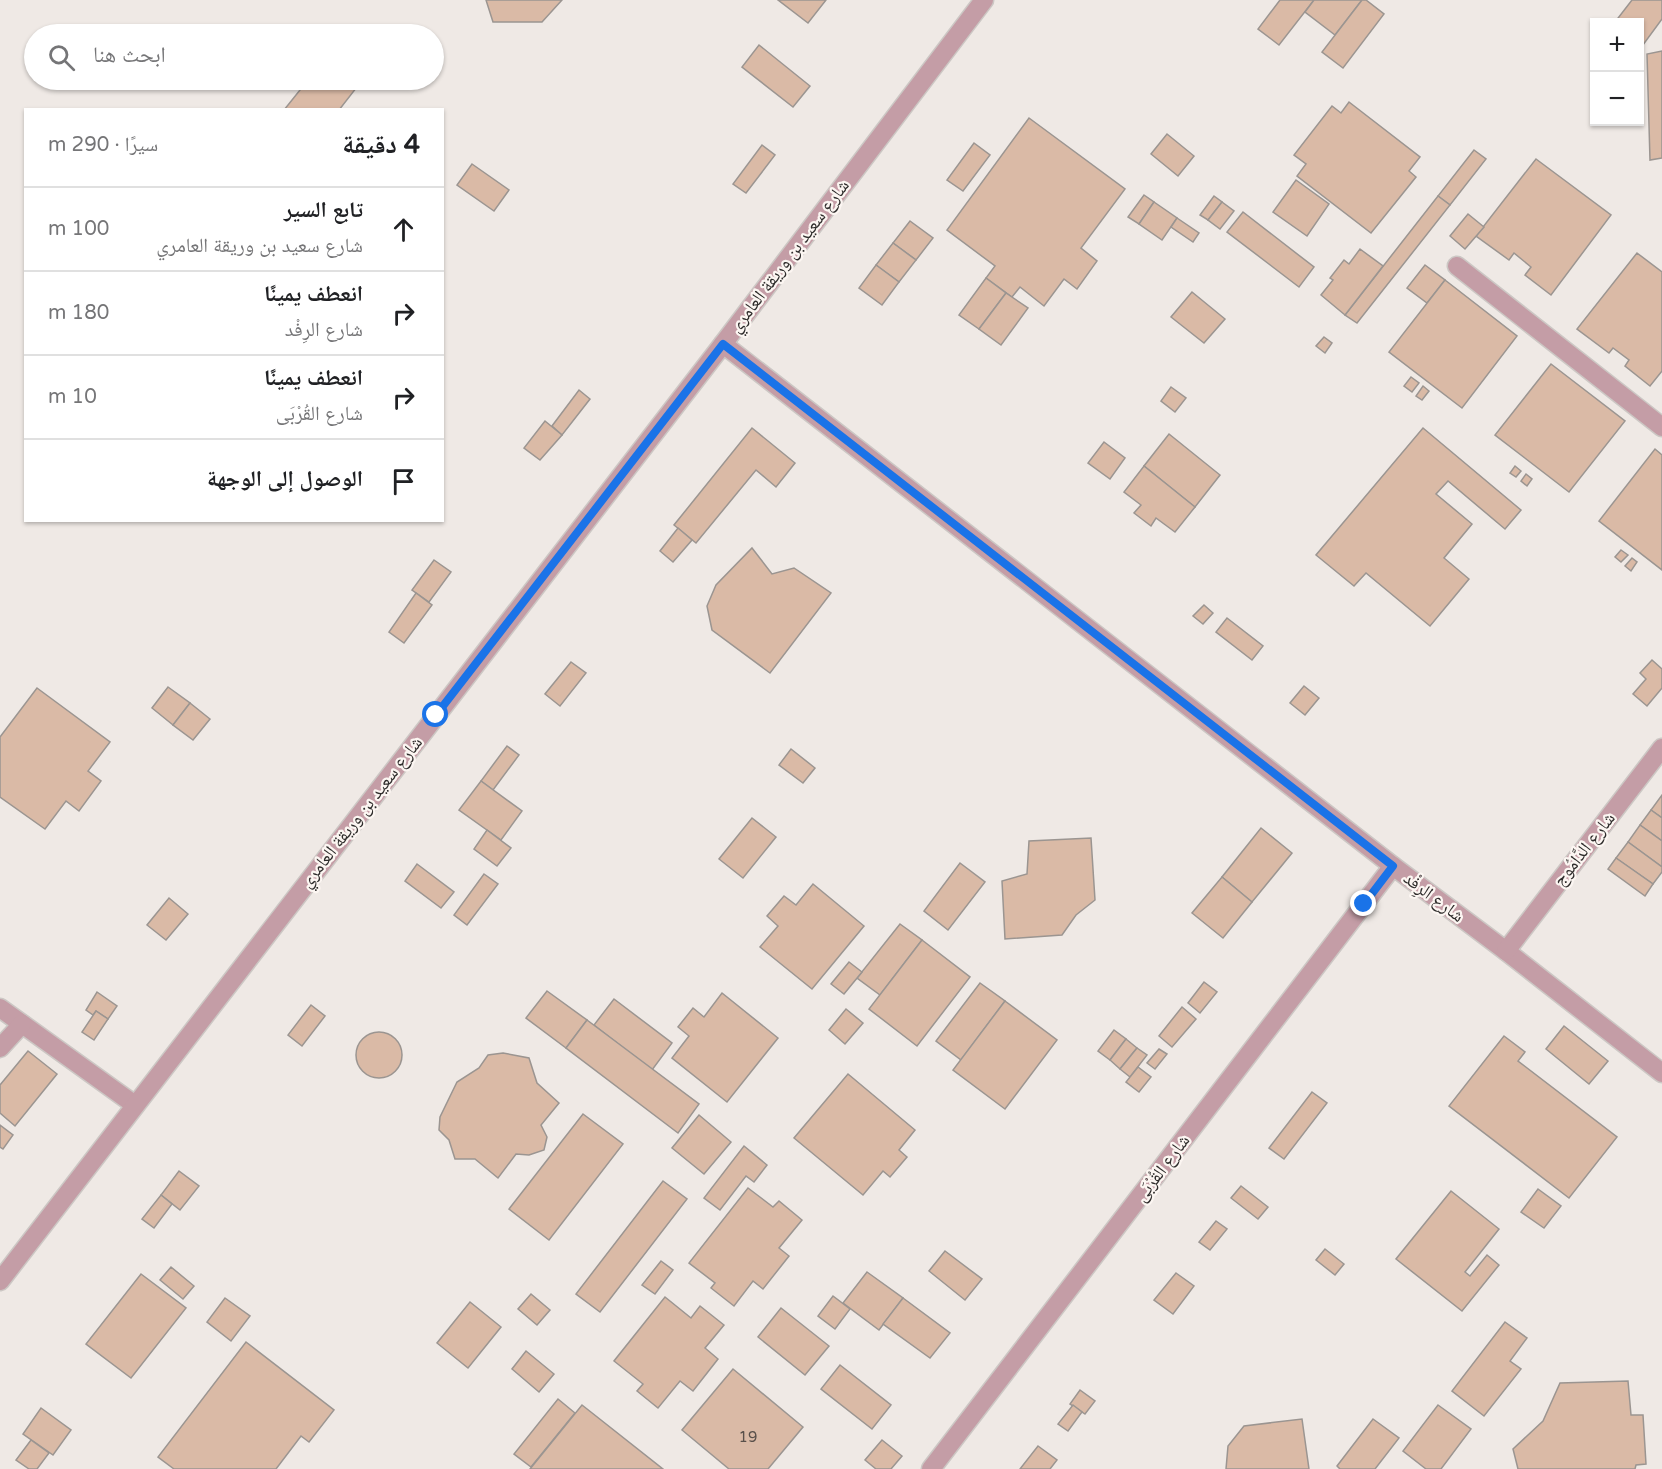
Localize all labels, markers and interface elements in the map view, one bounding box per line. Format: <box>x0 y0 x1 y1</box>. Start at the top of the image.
map controls <box>1590 18 1644 126</box>
button: + <box>1590 18 1644 72</box>
search box <box>24 24 444 90</box>
icon: search <box>45 41 78 74</box>
text: ابحث هنا <box>93 42 166 68</box>
button: − <box>1590 72 1644 126</box>
text: 4 دقيقة <box>342 129 420 160</box>
text: سيرًا · 290 m <box>48 133 158 157</box>
street label: شارع سعيد بن وريقة العامري <box>724 175 857 339</box>
text: تابع السير <box>284 197 363 223</box>
icon: ahead <box>387 213 420 246</box>
text: 100 m <box>48 217 109 241</box>
text: شارع سعيد بن وريقة العامري <box>156 234 363 258</box>
text: انعطف يمينًا <box>264 281 363 307</box>
icon: right <box>387 297 420 330</box>
text: 180 m <box>48 301 109 325</box>
text: شارع الرِفْد <box>285 318 363 342</box>
text: انعطف يمينًا <box>264 365 363 391</box>
icon: right <box>387 381 420 414</box>
text: 10 m <box>48 385 97 409</box>
text: شارع القُرْبَى <box>276 402 363 426</box>
icon: arrive <box>387 465 420 498</box>
text: الوصول إلى الوجهة <box>207 466 363 492</box>
route start <box>422 701 448 727</box>
street label: شارع سعيد بن وريقة العامري <box>295 732 430 894</box>
street label: شارع الدَّامُوج <box>1548 808 1621 891</box>
street label: شارع الرِفْد <box>1398 867 1469 929</box>
route end <box>1350 890 1376 916</box>
street label: شارع القُرْبَى <box>1130 1130 1194 1206</box>
house number: 19 <box>739 1428 757 1446</box>

